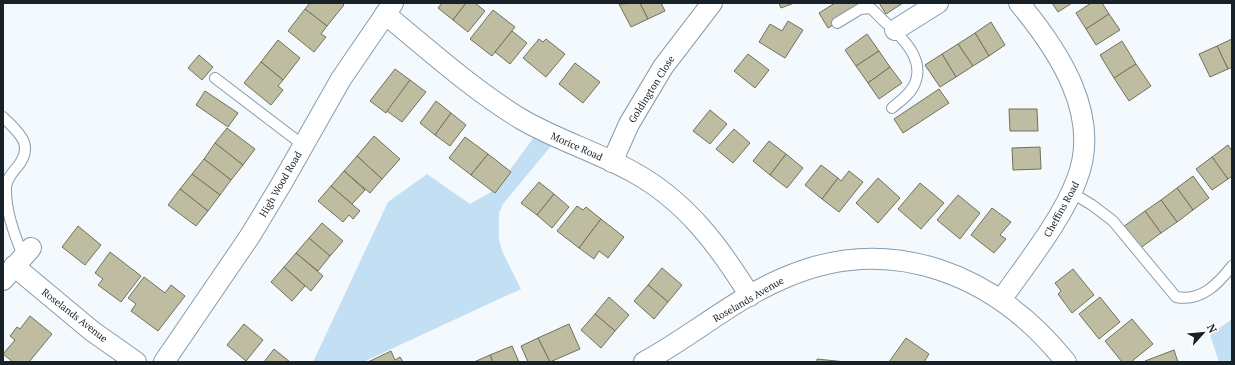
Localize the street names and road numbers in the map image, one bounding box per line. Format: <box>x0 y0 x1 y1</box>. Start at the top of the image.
street label: Goldington Close <box>625 53 677 125</box>
street label: Morice Road <box>549 129 605 164</box>
street label: High Wood Road <box>256 149 305 219</box>
street label: Cheffins Road <box>1041 179 1082 239</box>
street label: Roselands Avenue <box>710 274 786 325</box>
street label: Roselands Avenue <box>39 286 110 345</box>

